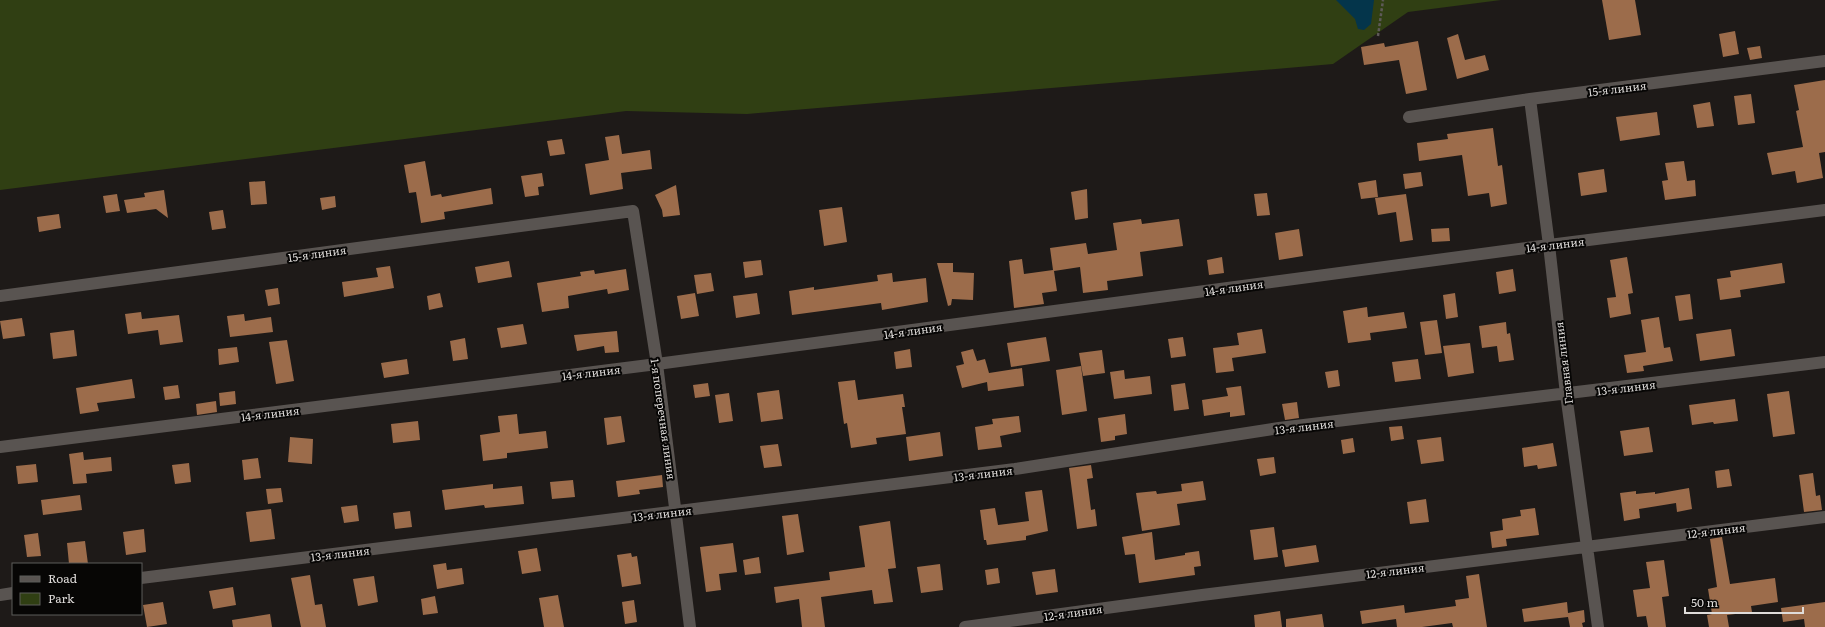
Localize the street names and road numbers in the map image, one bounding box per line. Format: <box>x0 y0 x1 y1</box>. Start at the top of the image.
street label: 15-я линия <box>1587 76 1648 100</box>
street label: 14-я линия <box>1525 232 1586 256</box>
street label: 15-я линия <box>287 241 348 265</box>
street label: 14-я линия <box>1204 275 1265 299</box>
street label: 14-я линия <box>883 318 944 342</box>
street label: Главная линия <box>1550 321 1576 405</box>
street label: 1-я поперечная линия <box>648 358 680 481</box>
street label: 14-я линия <box>561 360 622 384</box>
street label: 13-я линия <box>1596 375 1657 399</box>
street label: 14-я линия <box>240 401 301 425</box>
street label: 13-я линия <box>1274 414 1335 438</box>
street label: 13-я линия <box>953 461 1014 485</box>
street label: 13-я линия <box>632 501 693 525</box>
street label: 12-я линия <box>1686 518 1747 542</box>
street label: 13-я линия <box>310 541 371 565</box>
street label: 12-я линия <box>1365 558 1426 582</box>
street label: 12-я линия <box>1043 600 1104 624</box>

